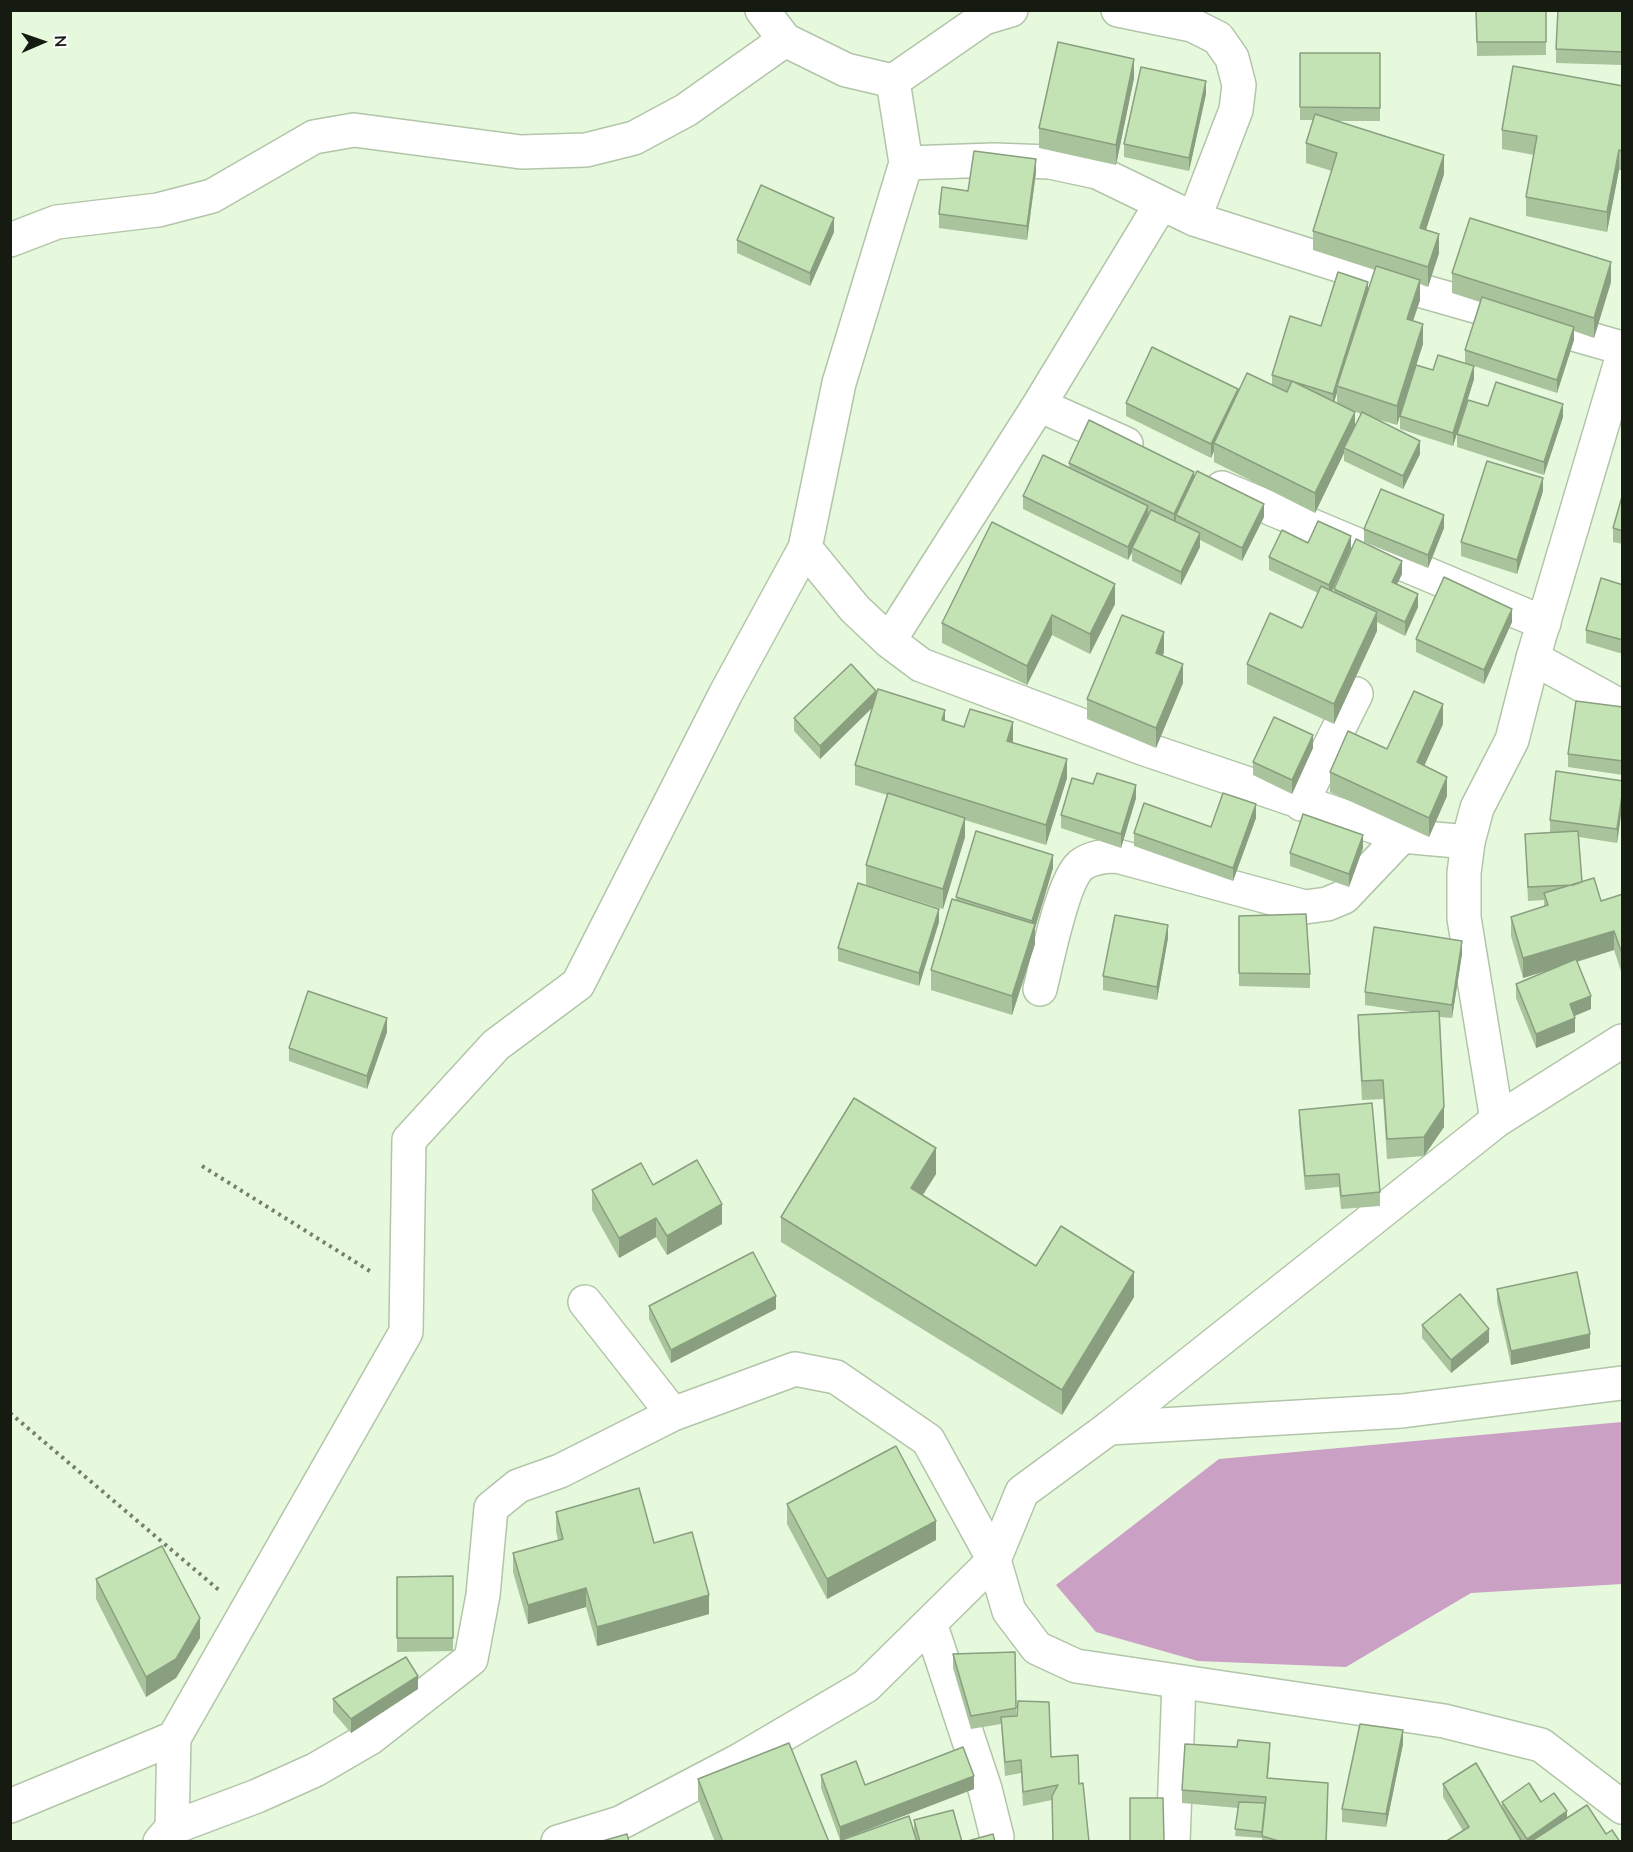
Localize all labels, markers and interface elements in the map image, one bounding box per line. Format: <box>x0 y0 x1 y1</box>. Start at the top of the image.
north arrow <box>12 12 72 72</box>
text: N <box>49 35 71 48</box>

